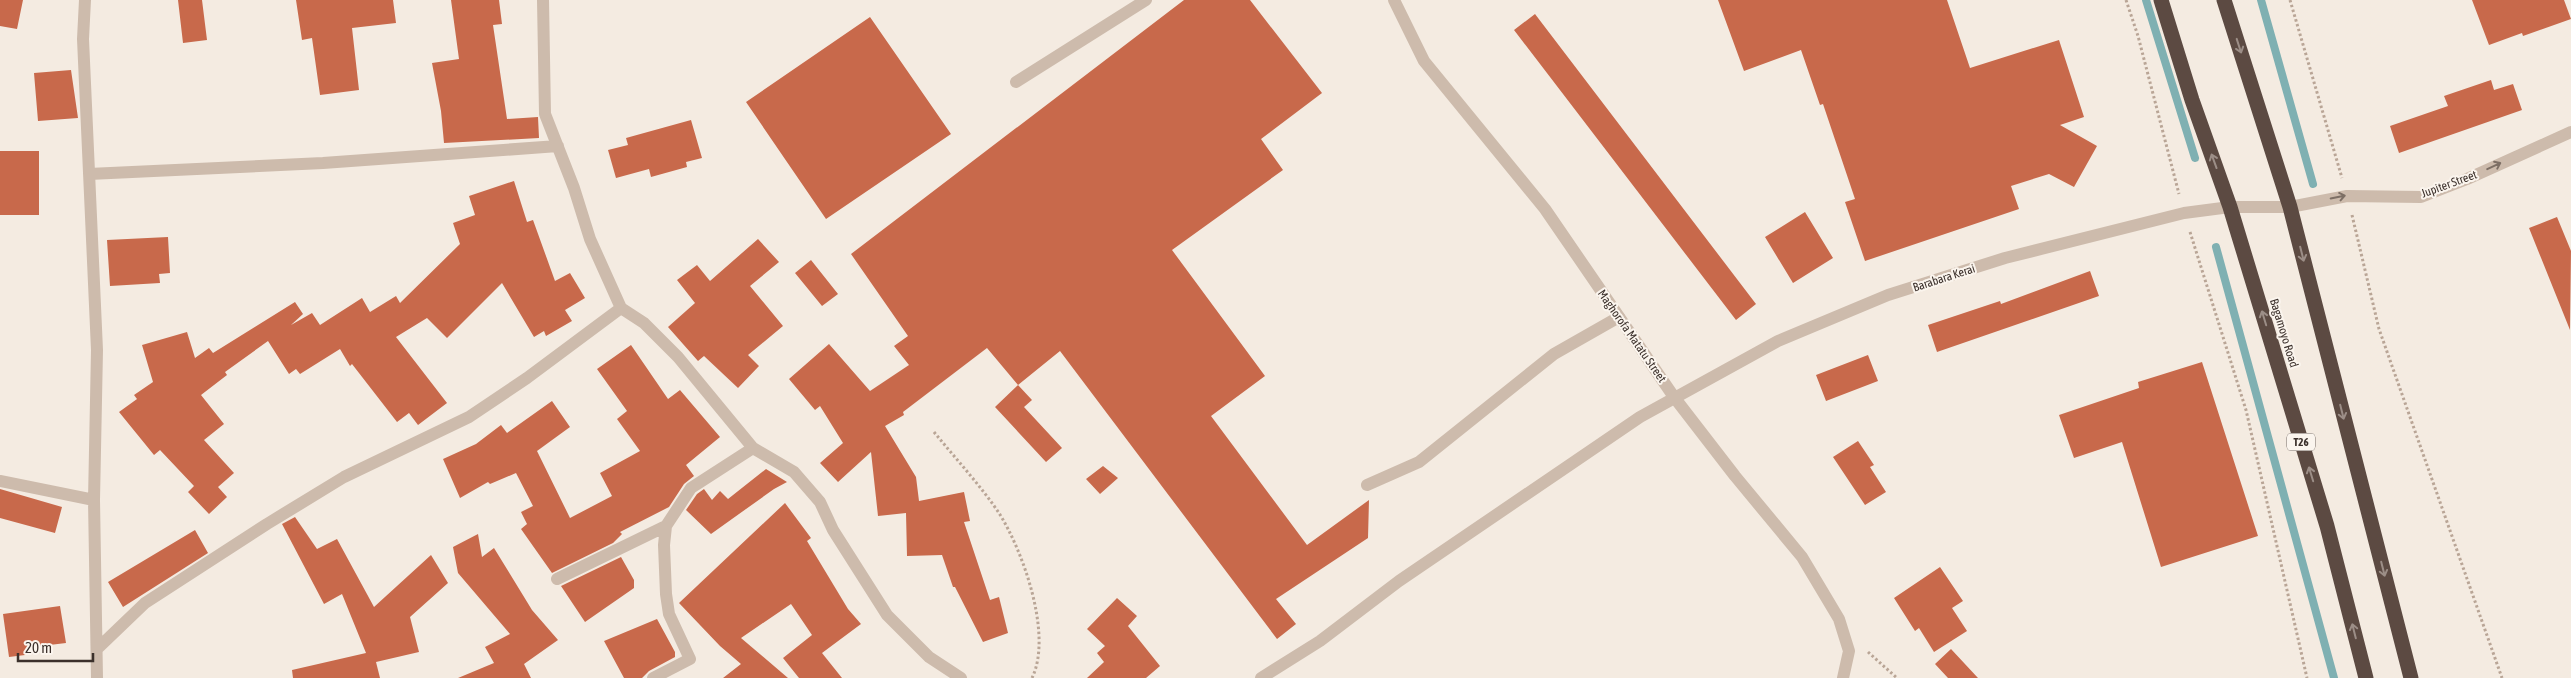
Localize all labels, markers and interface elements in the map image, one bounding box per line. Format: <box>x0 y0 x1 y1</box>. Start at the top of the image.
one-way arrow <box>2234 38 2244 54</box>
one-way arrow <box>2209 154 2218 169</box>
one-way arrow <box>2486 161 2501 171</box>
street label: Jupiter Street <box>2419 167 2479 201</box>
one-way arrow <box>2330 192 2346 202</box>
one-way arrow <box>2298 246 2307 262</box>
street label: Barabara Kerai <box>1911 261 1977 295</box>
street label: Maghorofa Matatu Street <box>1595 287 1670 385</box>
street label: Bagamoyo Road <box>2267 297 2301 369</box>
one-way arrow <box>2259 311 2269 327</box>
one-way arrow <box>2338 403 2348 419</box>
road number: T26 <box>2287 434 2315 451</box>
one-way arrow <box>2306 466 2316 482</box>
one-way arrow <box>2378 561 2388 577</box>
one-way arrow <box>2349 623 2358 639</box>
scale bar <box>18 630 92 662</box>
text: 20 m <box>25 639 52 656</box>

